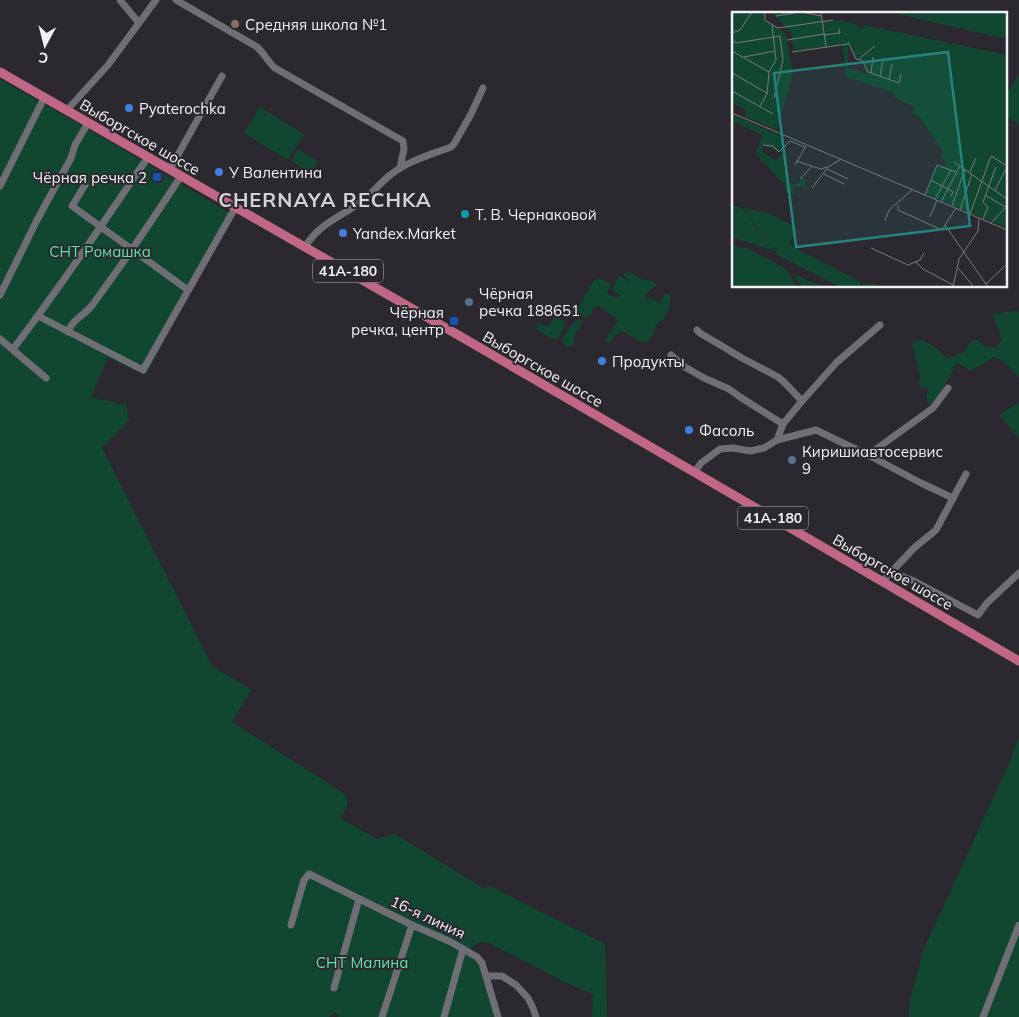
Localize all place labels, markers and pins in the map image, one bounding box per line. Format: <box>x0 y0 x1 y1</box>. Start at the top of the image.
place label: Средняя школа №1 <box>245 15 387 34</box>
marker: Средняя школа №1 <box>229 18 241 30</box>
place label: Pyaterochka <box>139 99 226 118</box>
marker: Pyaterochka <box>123 102 135 114</box>
place label: У Валентина <box>228 163 322 182</box>
marker: У Валентина <box>213 166 225 178</box>
place label: Чёрная речка 2 <box>33 168 147 187</box>
marker: Чёрная речка 2 <box>151 171 163 183</box>
place label: Т. В. Чернаковой <box>475 205 597 224</box>
marker: Т. В. Чернаковой <box>459 208 471 220</box>
place label: Yandex.Market <box>352 224 456 243</box>
marker: Yandex.Market <box>337 227 349 239</box>
place label: Чёрная речка 188651 <box>479 284 580 320</box>
marker: Чёрная речка 188651 <box>463 296 475 308</box>
place label: Чёрная речка, центр <box>351 303 444 339</box>
marker: Чёрная речка, центр <box>448 315 460 327</box>
place label: Продукты <box>612 352 685 371</box>
marker: Продукты <box>596 355 608 367</box>
place label: Фасоль <box>699 421 754 440</box>
marker: Фасоль <box>683 424 695 436</box>
place label: Киришиавтосервис 9 <box>802 442 943 478</box>
marker: Киришиавтосервис 9 <box>786 454 798 466</box>

